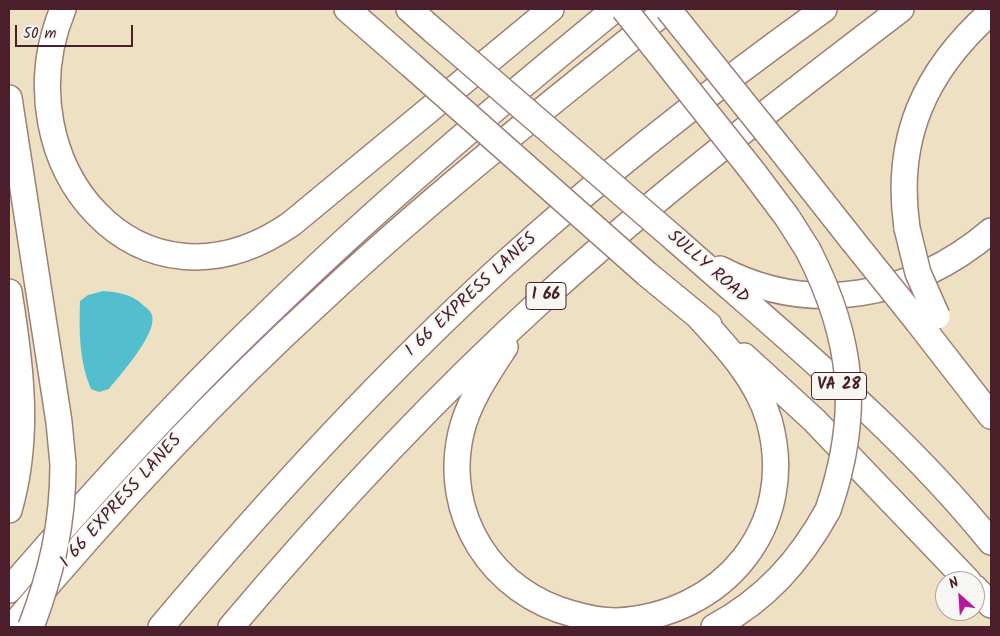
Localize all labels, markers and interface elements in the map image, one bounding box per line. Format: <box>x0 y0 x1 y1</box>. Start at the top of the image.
scale bar <box>18 15 135 47</box>
text: 50 m <box>23 22 57 46</box>
street label: SULLY ROAD <box>662 227 752 309</box>
street label: I 66 EXPRESS LANES <box>402 229 542 363</box>
road number: I 66 <box>526 282 566 310</box>
road number: VA 28 <box>812 372 866 400</box>
street label: I 66 EXPRESS LANES <box>56 431 188 573</box>
north arrow <box>935 571 985 621</box>
text: N <box>945 572 963 595</box>

